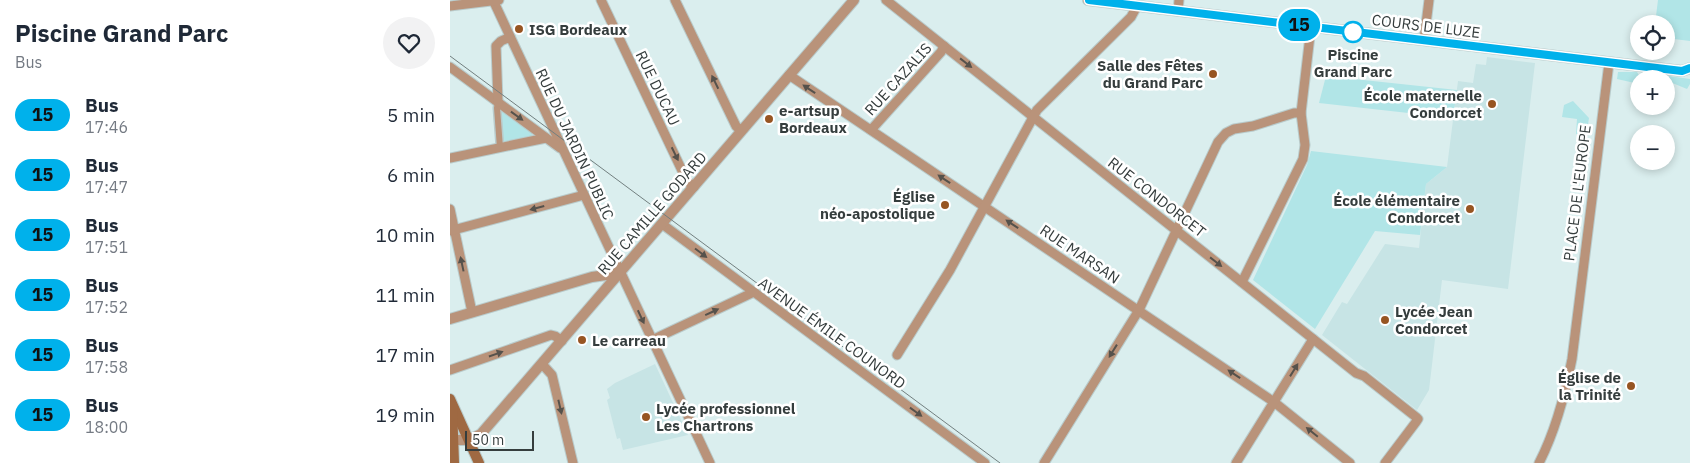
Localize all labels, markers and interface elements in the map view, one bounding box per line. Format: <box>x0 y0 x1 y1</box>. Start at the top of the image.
line badge: 15 <box>1276 9 1322 41</box>
street label: COURS DE LUZE <box>1371 10 1481 42</box>
text: 15 <box>1288 13 1310 36</box>
map controls <box>1630 15 1675 170</box>
button: locate <box>1630 15 1675 60</box>
text: Piscine Grand Parc <box>15 17 228 49</box>
button: heart <box>383 17 435 69</box>
place label: ISG Bordeaux <box>529 20 628 39</box>
marker: Piscine Grand Parc <box>1342 21 1364 43</box>
marker: ISG Bordeaux <box>513 23 525 35</box>
street label: RUE CAZALIS <box>860 39 936 119</box>
place label: Piscine Grand Parc <box>1314 45 1393 81</box>
street label: RUE DUCAU <box>632 47 684 129</box>
text: Bus <box>15 52 42 72</box>
place label: Salle des Fêtes du Grand Parc <box>1097 56 1203 92</box>
one-way arrow <box>959 57 972 68</box>
street label: RUE DU JARDIN PUBLIC <box>532 65 618 223</box>
marker: Salle des Fêtes du Grand Parc <box>1207 68 1219 80</box>
button: + <box>1630 70 1675 115</box>
one-way arrow <box>710 75 719 90</box>
one-way arrow <box>802 84 815 94</box>
place label: École maternelle Condorcet <box>1364 86 1482 122</box>
text: Bus <box>85 93 119 117</box>
marker: École maternelle Condorcet <box>1486 98 1498 110</box>
place label: e-artsup Bordeaux <box>779 101 847 137</box>
text: 15 <box>32 103 53 126</box>
text: 5 min <box>387 103 435 127</box>
one-way arrow <box>510 111 523 122</box>
marker: e-artsup Bordeaux <box>763 113 775 125</box>
text: 17:46 <box>85 117 128 137</box>
street label: PLACE DE L'EUROPE <box>1559 124 1595 262</box>
button: − <box>1630 125 1675 170</box>
one-way arrow <box>670 147 679 162</box>
street label: RUE CAMILLE GODARD <box>593 148 711 278</box>
text: Bus <box>85 153 119 177</box>
street label: RUE CONDORCET <box>1104 153 1210 241</box>
text: 15 <box>32 163 53 186</box>
text: 6 min <box>387 163 435 187</box>
one-way arrow <box>938 174 951 184</box>
text: 17:47 <box>85 177 128 197</box>
place label: Église néo-apostolique <box>820 187 935 223</box>
place label: École élémentaire Condorcet <box>1333 191 1460 227</box>
marker: Église néo-apostolique <box>939 199 951 211</box>
marker: École élémentaire Condorcet <box>1464 203 1476 215</box>
one-way arrow <box>529 204 544 212</box>
text: Bus <box>85 213 119 237</box>
one-way arrow <box>1005 219 1018 229</box>
street label: RUE MARSAN <box>1036 220 1124 288</box>
text: 15 <box>32 223 53 246</box>
text: 10 min <box>376 223 435 247</box>
text: 17:51 <box>85 237 128 257</box>
one-way arrow <box>694 248 708 258</box>
one-way arrow <box>1209 256 1222 267</box>
one-way arrow <box>458 257 466 272</box>
text: Bus <box>85 273 119 297</box>
street label: AVENUE ÉMILE COUNORD <box>755 273 909 393</box>
text: 15 <box>32 283 53 306</box>
text: 11 min <box>376 283 435 307</box>
text: 17:52 <box>85 297 128 317</box>
place label: Lycée Jean Condorcet <box>1395 302 1473 338</box>
one-way arrow <box>705 308 719 316</box>
one-way arrow <box>637 310 645 324</box>
marker: Lycée Jean Condorcet <box>1379 314 1391 326</box>
place label: Le carreau <box>592 331 666 350</box>
text: Bus <box>85 333 119 357</box>
marker: Le carreau <box>576 334 588 346</box>
text: 15 <box>32 343 53 366</box>
text: 17 min <box>376 343 435 367</box>
one-way arrow <box>1109 345 1118 358</box>
one-way arrow <box>489 350 504 358</box>
text: 17:58 <box>85 357 128 377</box>
one-way arrow <box>1289 364 1298 377</box>
place label: Église de la Trinité <box>1558 368 1621 404</box>
one-way arrow <box>1227 369 1241 379</box>
marker: Église de la Trinité <box>1625 380 1637 392</box>
text: Bus <box>85 393 119 417</box>
place label: Lycée professionnel Les Chartrons <box>656 399 796 435</box>
one-way arrow <box>556 400 564 415</box>
text: 15 <box>32 403 53 426</box>
text: 19 min <box>376 403 435 427</box>
one-way arrow <box>909 407 923 417</box>
marker: Lycée professionnel Les Chartrons <box>640 411 652 423</box>
text: 18:00 <box>85 417 128 437</box>
one-way arrow <box>1306 427 1319 438</box>
scale bar <box>465 428 534 451</box>
text: 50 m <box>472 431 504 449</box>

